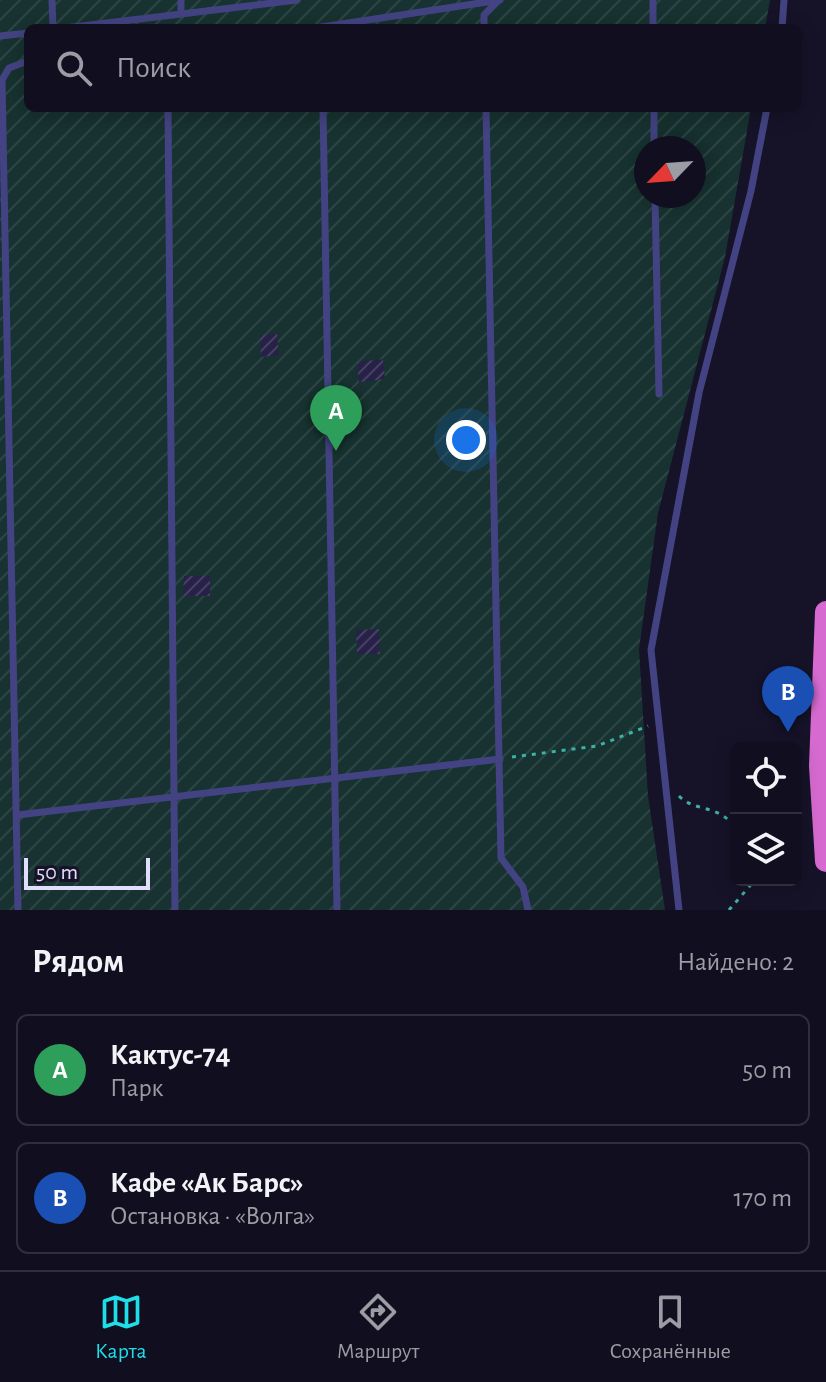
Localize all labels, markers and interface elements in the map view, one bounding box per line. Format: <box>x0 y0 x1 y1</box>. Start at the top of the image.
search box <box>24 24 802 112</box>
icon: search <box>52 46 96 90</box>
text: Поиск <box>116 53 191 83</box>
north arrow <box>634 136 706 208</box>
pin: A <box>310 385 362 451</box>
your location <box>446 420 486 460</box>
pin: B <box>762 666 814 732</box>
map controls <box>730 742 802 886</box>
button: locate <box>730 742 802 814</box>
button: layers <box>730 814 802 886</box>
scale bar <box>24 854 150 890</box>
text: 50 m <box>36 861 78 883</box>
text: Рядом <box>32 945 124 979</box>
text: Найдено: 2 <box>677 949 794 975</box>
text: Кактус-74 <box>110 1040 231 1070</box>
text: A <box>52 1057 68 1083</box>
text: 50 m <box>742 1057 792 1083</box>
text: Парк <box>110 1075 163 1101</box>
text: Кафе «Ак Барс» <box>110 1168 304 1198</box>
text: B <box>52 1185 68 1211</box>
text: 170 m <box>733 1185 792 1211</box>
text: Остановка · «Волга» <box>110 1203 315 1229</box>
tab: Карта <box>95 1290 147 1364</box>
tab: Маршрут <box>337 1290 419 1364</box>
tab: Сохранённые <box>609 1290 731 1364</box>

